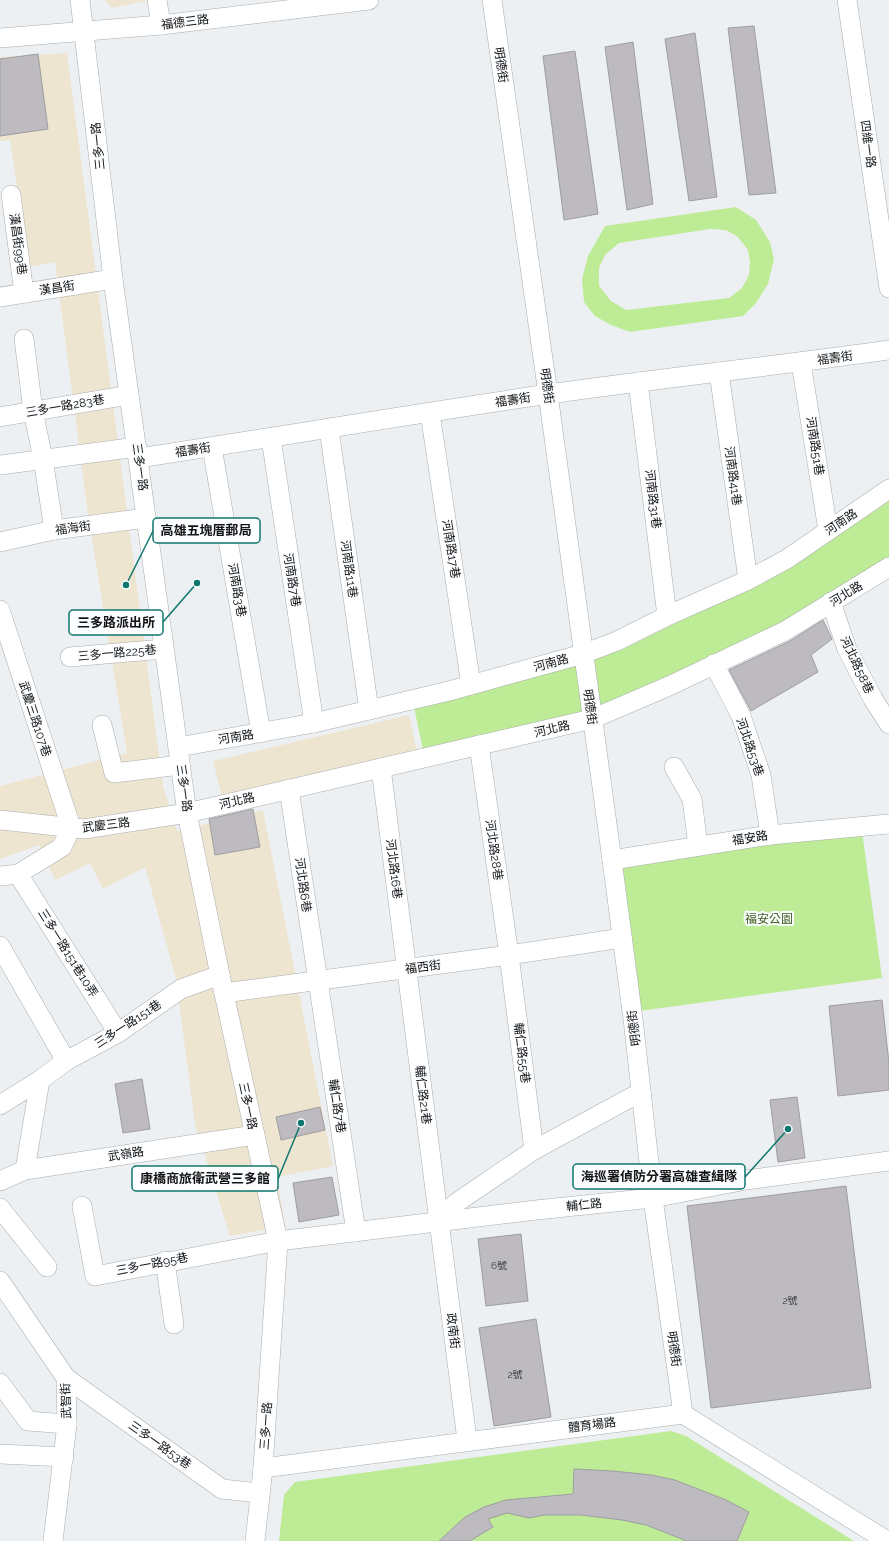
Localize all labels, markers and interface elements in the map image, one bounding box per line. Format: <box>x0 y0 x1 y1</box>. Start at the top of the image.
street label: 福德三路 <box>160 12 210 32</box>
street label: 明德街 <box>492 46 510 84</box>
street label: 四維一路 <box>858 119 878 169</box>
street label: 三多一路 <box>89 121 107 171</box>
street label: 漢昌街99巷 <box>7 212 29 276</box>
street label: 漢昌街 <box>38 278 76 298</box>
street label: 福壽街 <box>816 349 854 367</box>
street label: 明德街 <box>538 367 556 405</box>
street label: 福壽街 <box>494 390 532 410</box>
street label: 三多一路283巷 <box>24 392 106 420</box>
street label: 河南路51巷 <box>803 415 827 477</box>
street label: 福壽街 <box>174 440 212 460</box>
street label: 三多一路 <box>130 442 150 492</box>
street label: 河南路41巷 <box>722 445 744 507</box>
street label: 河南路31巷 <box>642 469 664 529</box>
street label: 河南路 <box>822 506 860 538</box>
callout: 高雄五塊厝郵局 <box>153 518 260 543</box>
street label: 福海街 <box>54 519 92 537</box>
street label: 河南路17巷 <box>439 519 463 579</box>
text: 高雄五塊厝郵局 <box>160 523 252 538</box>
street label: 河南路11巷 <box>338 539 360 599</box>
street label: 河南路7巷 <box>281 552 303 608</box>
street label: 河南路3巷 <box>225 562 249 618</box>
street label: 河北路 <box>827 579 865 609</box>
callout: 三多路派出所 <box>69 610 163 635</box>
text: 三多路派出所 <box>77 615 155 630</box>
street label: 河北路58巷 <box>838 634 876 696</box>
street label: 三多一路225巷 <box>77 643 157 663</box>
street label: 河南路 <box>532 652 570 674</box>
street label: 武慶三路107巷 <box>16 679 54 759</box>
street label: 明德街 <box>581 688 599 726</box>
street label: 河北路53巷 <box>733 716 767 778</box>
street label: 河北路 <box>533 718 571 740</box>
street label: 河南路 <box>217 727 255 747</box>
street label: 三多一路 <box>174 763 194 813</box>
street label: 河北路 <box>218 790 256 812</box>
street label: 武慶三路 <box>81 815 131 835</box>
street label: 河北路28巷 <box>483 819 505 881</box>
street label: 福安路 <box>731 828 769 848</box>
street label: 河北路16巷 <box>383 838 405 900</box>
street label: 河北路6巷 <box>292 857 314 913</box>
street label: 三多一路151巷10弄 <box>35 906 101 1000</box>
park label: 福安公園 <box>745 912 793 926</box>
street label: 福西街 <box>404 958 442 976</box>
street label: 三多一路151巷 <box>92 997 164 1051</box>
street label: 明德街 <box>625 1009 643 1047</box>
street label: 輔仁路55巷 <box>511 1022 533 1084</box>
street label: 輔仁路21巷 <box>412 1065 434 1125</box>
street label: 輔仁路7巷 <box>326 1078 348 1134</box>
street label: 三多一路 <box>236 1081 260 1131</box>
street label: 武嶺路 <box>107 1144 145 1164</box>
callout: 海巡署偵防分署高雄查緝隊 <box>573 1164 745 1189</box>
callout: 康橋商旅衛武營三多館 <box>132 1166 278 1191</box>
text: 海巡署偵防分署高雄查緝隊 <box>581 1169 737 1184</box>
text: 康橋商旅衛武營三多館 <box>140 1171 270 1186</box>
street label: 輔仁路 <box>565 1196 603 1214</box>
street label: 三多一路95巷 <box>115 1250 189 1278</box>
house number: 6號 <box>491 1260 507 1271</box>
house number: 2號 <box>782 1295 798 1306</box>
street label: 政南街 <box>444 1312 462 1350</box>
street label: 明德街 <box>665 1330 683 1368</box>
house number: 2號 <box>507 1369 523 1380</box>
street label: 武智街 <box>58 1383 74 1419</box>
street label: 三多一路 <box>257 1402 275 1450</box>
street label: 體育場路 <box>567 1415 617 1435</box>
street label: 三多一路53巷 <box>126 1418 194 1472</box>

